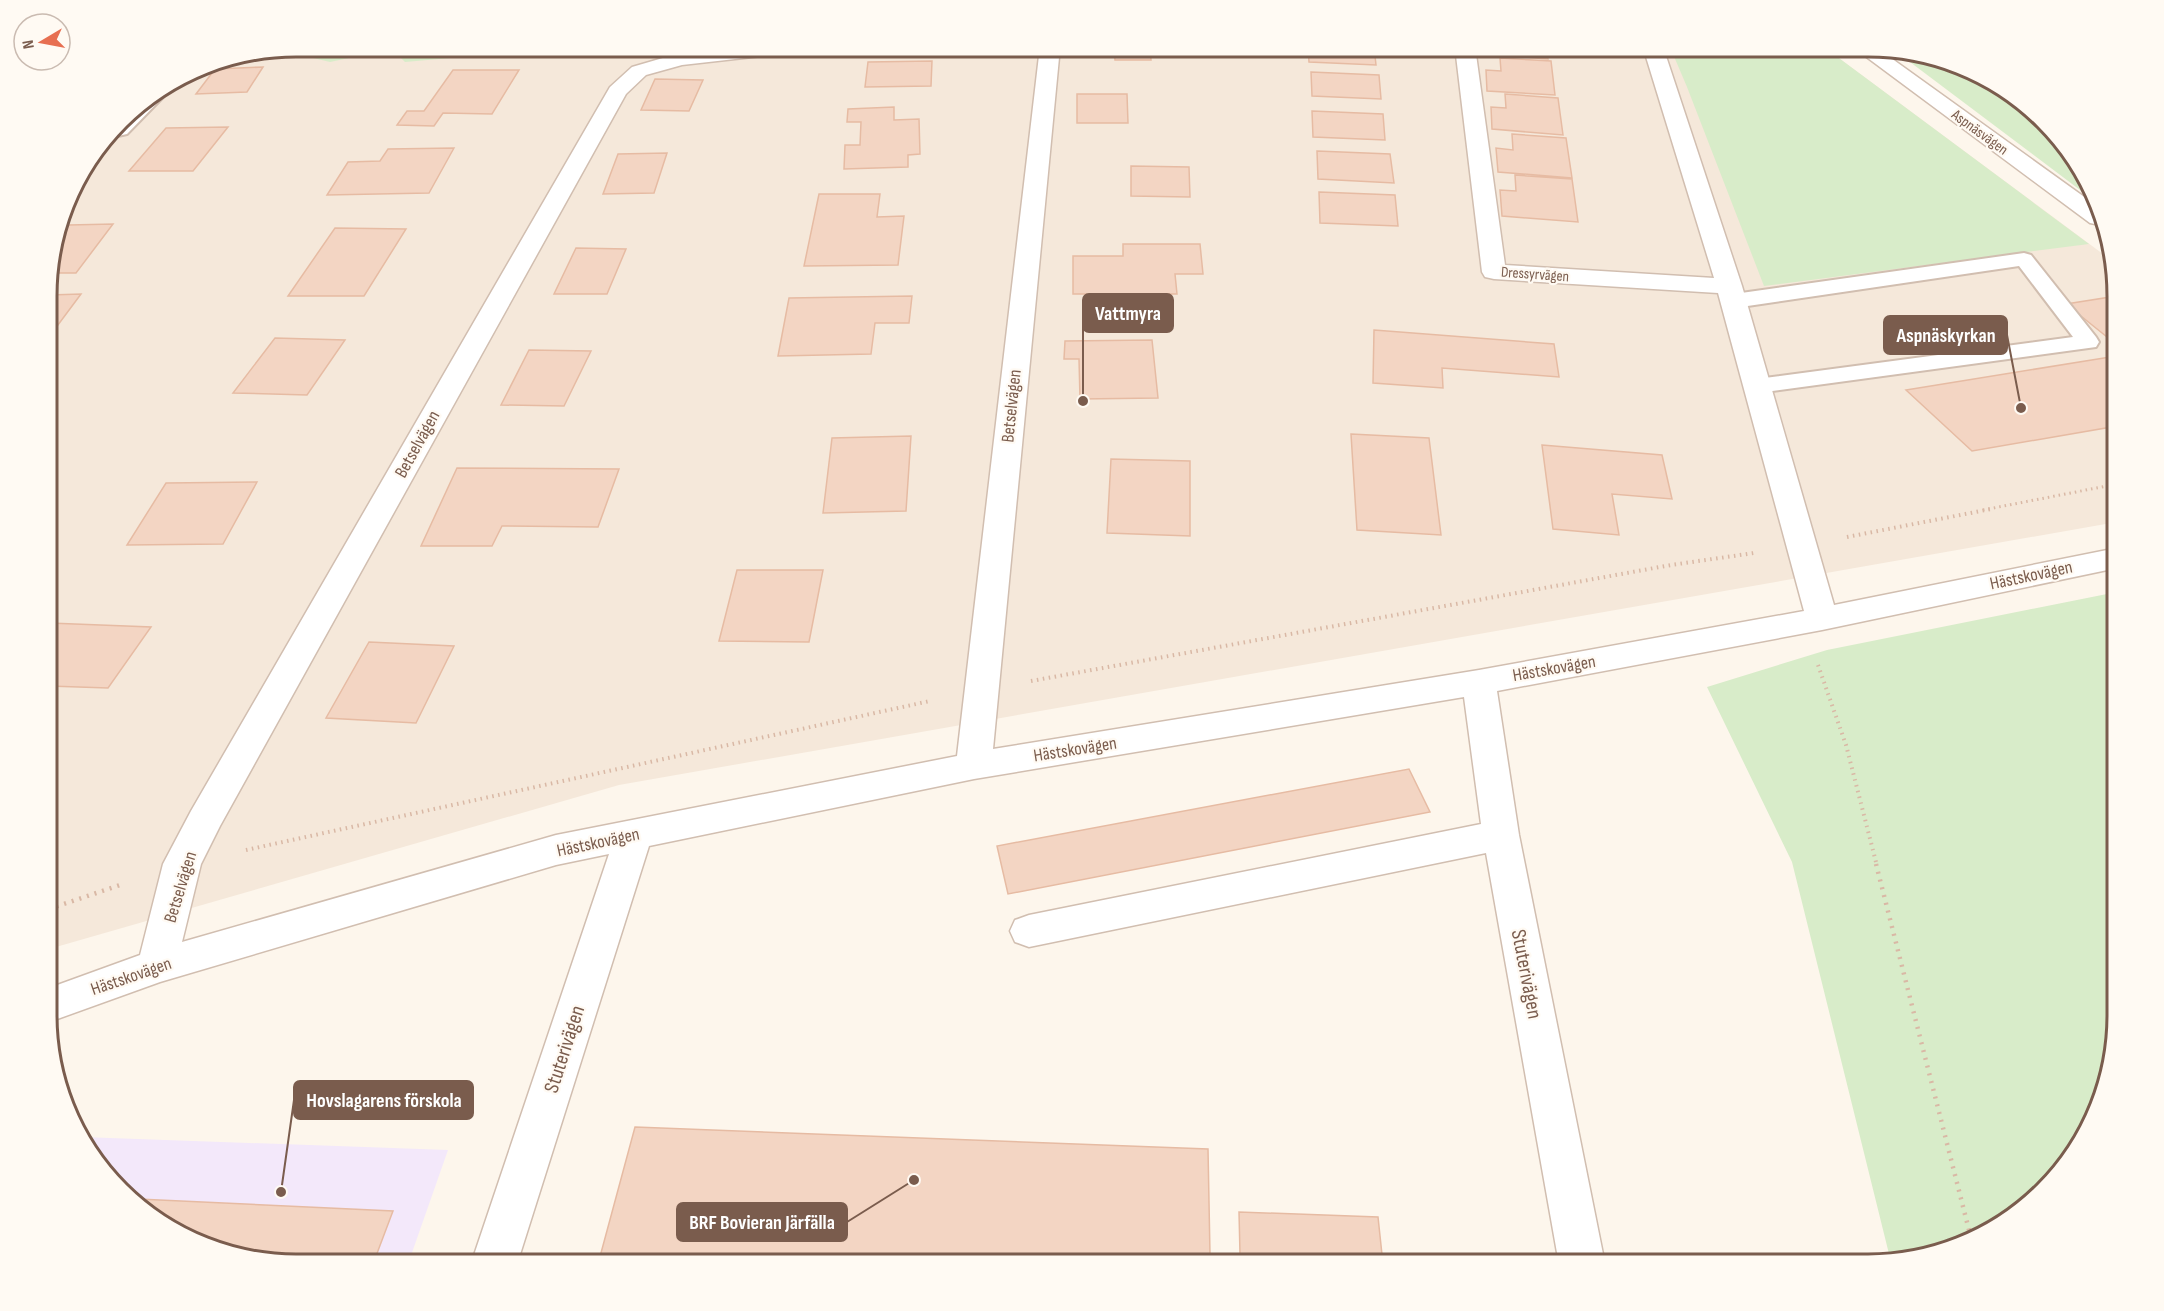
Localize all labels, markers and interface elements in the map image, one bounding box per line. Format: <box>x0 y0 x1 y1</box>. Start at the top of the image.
north arrow <box>12 12 72 72</box>
text: N <box>19 38 39 50</box>
street label: Aspnäsvägen <box>1947 105 2012 159</box>
street label: Dressyrvägen <box>1500 263 1570 286</box>
callout: Vattmyra <box>1083 294 1173 332</box>
text: Vattmyra <box>1095 302 1161 326</box>
callout: Aspnäskyrkan <box>1884 316 2007 354</box>
text: Aspnäskyrkan <box>1895 324 1996 348</box>
street label: Betselvägen <box>997 369 1026 444</box>
street label: Betselvägen <box>390 407 444 481</box>
street label: Hästskovägen <box>1988 556 2074 594</box>
street label: Hästskovägen <box>1511 651 1597 686</box>
street label: Hästskovägen <box>1032 733 1118 766</box>
street label: Hästskovägen <box>555 823 641 861</box>
street label: Betselvägen <box>160 849 201 925</box>
street label: Stuterivägen <box>1506 927 1547 1021</box>
street label: Hästskovägen <box>88 953 174 1000</box>
street label: Stuterivägen <box>539 1002 590 1096</box>
callout: Hovslagarens förskola <box>294 1081 473 1119</box>
text: Hovslagarens förskola <box>306 1089 462 1113</box>
callout: BRF Bovieran Järfälla <box>677 1203 847 1241</box>
text: BRF Bovieran Järfälla <box>689 1211 835 1235</box>

